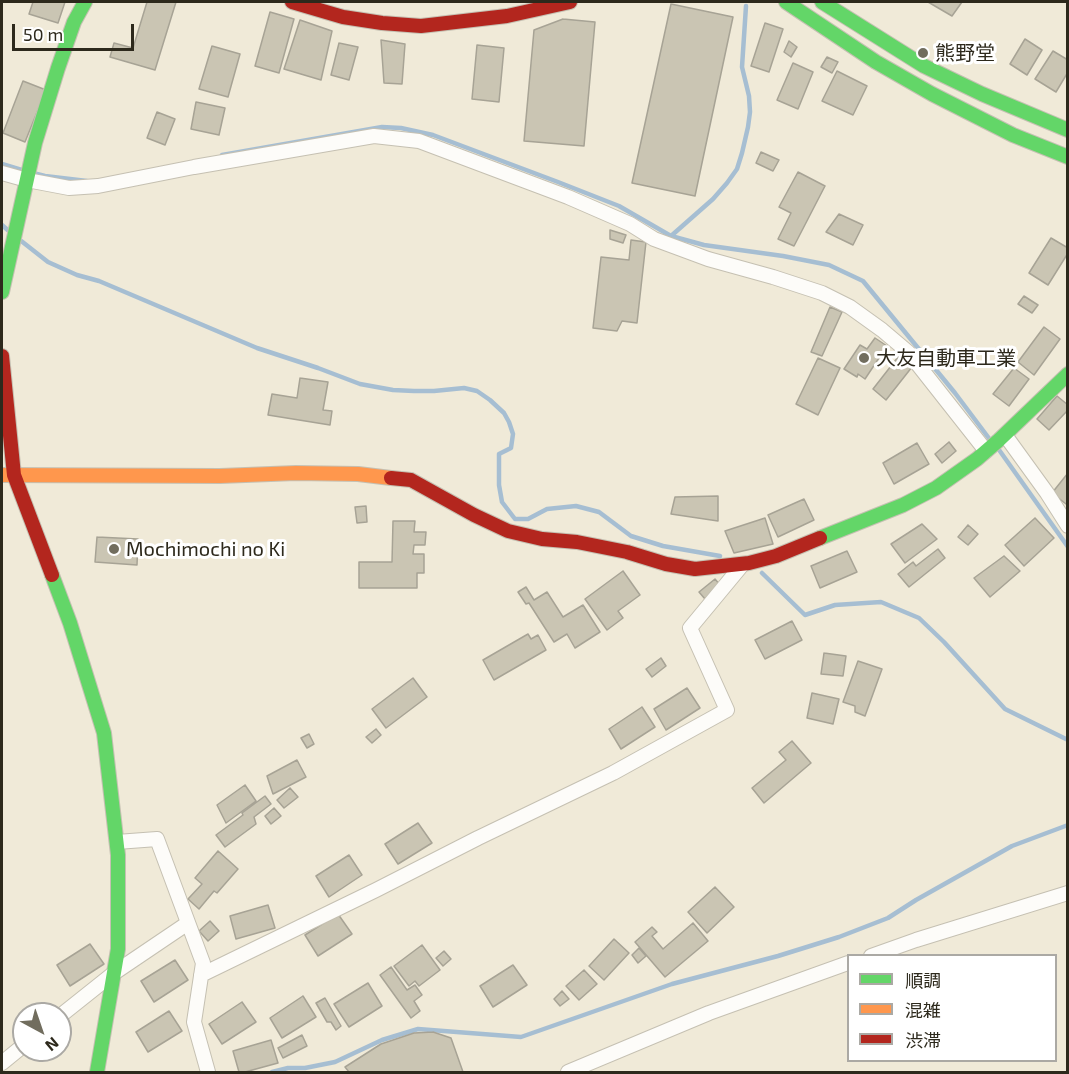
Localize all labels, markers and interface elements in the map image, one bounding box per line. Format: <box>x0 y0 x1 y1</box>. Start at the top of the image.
scale bar <box>15 12 136 50</box>
text: 50 m <box>23 23 63 45</box>
place label: 熊野堂 <box>935 41 995 65</box>
marker: 熊野堂 <box>916 46 930 60</box>
place label: 大友自動車工業 <box>876 346 1016 370</box>
marker: 大友自動車工業 <box>857 351 871 365</box>
place label: Mochimochi no Ki <box>126 537 285 561</box>
marker: Mochimochi no Ki <box>107 542 121 556</box>
legend <box>847 954 1057 1062</box>
text: 順調 <box>905 969 941 991</box>
text: 混雑 <box>905 999 941 1021</box>
north arrow <box>12 1002 72 1062</box>
text: 渋滞 <box>905 1029 941 1051</box>
text: N <box>42 1034 63 1056</box>

